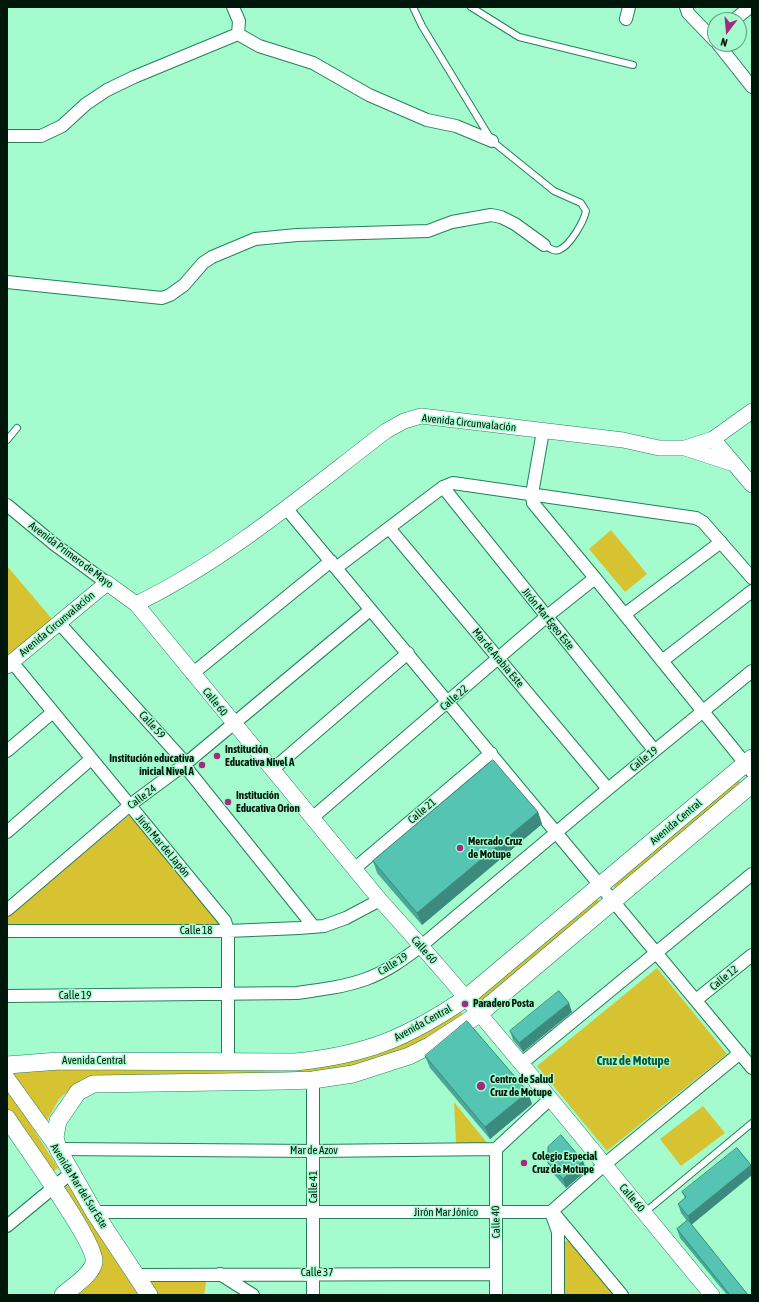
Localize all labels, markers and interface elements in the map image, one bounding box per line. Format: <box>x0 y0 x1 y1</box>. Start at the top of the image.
north arrow <box>707 12 747 52</box>
text: N <box>719 36 729 49</box>
street label: Avenida Circunvalación <box>421 411 517 435</box>
street label: Avenida Primero de Mayo <box>26 519 116 591</box>
street label: Jirón Mar Egeo Este <box>519 585 577 653</box>
street label: Avenida Circunvalación <box>17 589 97 659</box>
street label: Mar de Arabia Este <box>469 626 527 690</box>
street label: Calle 22 <box>437 682 471 714</box>
street label: Calle 60 <box>200 685 230 719</box>
street label: Calle 59 <box>136 708 168 742</box>
place label: Institución Educativa Nivel A <box>225 743 294 769</box>
street label: Calle 19 <box>627 744 661 774</box>
marker: Institución Educativa Nivel A <box>212 751 222 761</box>
place label: Institución educativa inicial Nivel A <box>109 752 194 778</box>
marker: Institución educativa inicial Nivel A <box>197 760 207 770</box>
street label: Calle 24 <box>125 782 159 812</box>
place label: Institución Educativa Orion <box>236 789 300 815</box>
street label: Calle 21 <box>405 795 439 827</box>
street label: Avenida Central <box>647 796 705 848</box>
marker: Institución Educativa Orion <box>223 797 233 807</box>
street label: Jirón Mar del Japón <box>133 812 193 880</box>
place label: Mercado Cruz de Motupe <box>468 835 522 861</box>
marker: Mercado Cruz de Motupe <box>455 843 465 853</box>
street label: Calle 18 <box>180 924 212 938</box>
street label: Calle 60 <box>408 933 440 967</box>
street label: Calle 19 <box>376 950 410 978</box>
street label: Calle 12 <box>707 963 741 993</box>
street label: Calle 19 <box>59 989 91 1003</box>
place label: Paradero Posta <box>473 997 534 1011</box>
marker: Paradero Posta <box>460 999 470 1009</box>
street label: Avenida Central <box>392 1002 454 1044</box>
district label: Cruz de Motupe <box>596 1053 670 1069</box>
street label: Avenida Central <box>62 1054 126 1068</box>
place label: Centro de Salud Cruz de Motupe <box>490 1073 553 1099</box>
marker: Centro de Salud Cruz de Motupe <box>475 1080 487 1092</box>
street label: Avenida Mar del Sur Este <box>48 1141 110 1231</box>
street label: Mar de Azov <box>290 1144 338 1158</box>
place label: Colegio Especial Cruz de Motupe <box>532 1150 597 1176</box>
marker: Colegio Especial Cruz de Motupe <box>519 1158 529 1168</box>
street label: Calle 41 <box>307 1171 321 1203</box>
street label: Calle 60 <box>616 1181 648 1215</box>
street label: Jirón Mar Jónico <box>414 1206 478 1220</box>
street label: Calle 40 <box>489 1206 503 1238</box>
street label: Calle 37 <box>301 1266 333 1280</box>

